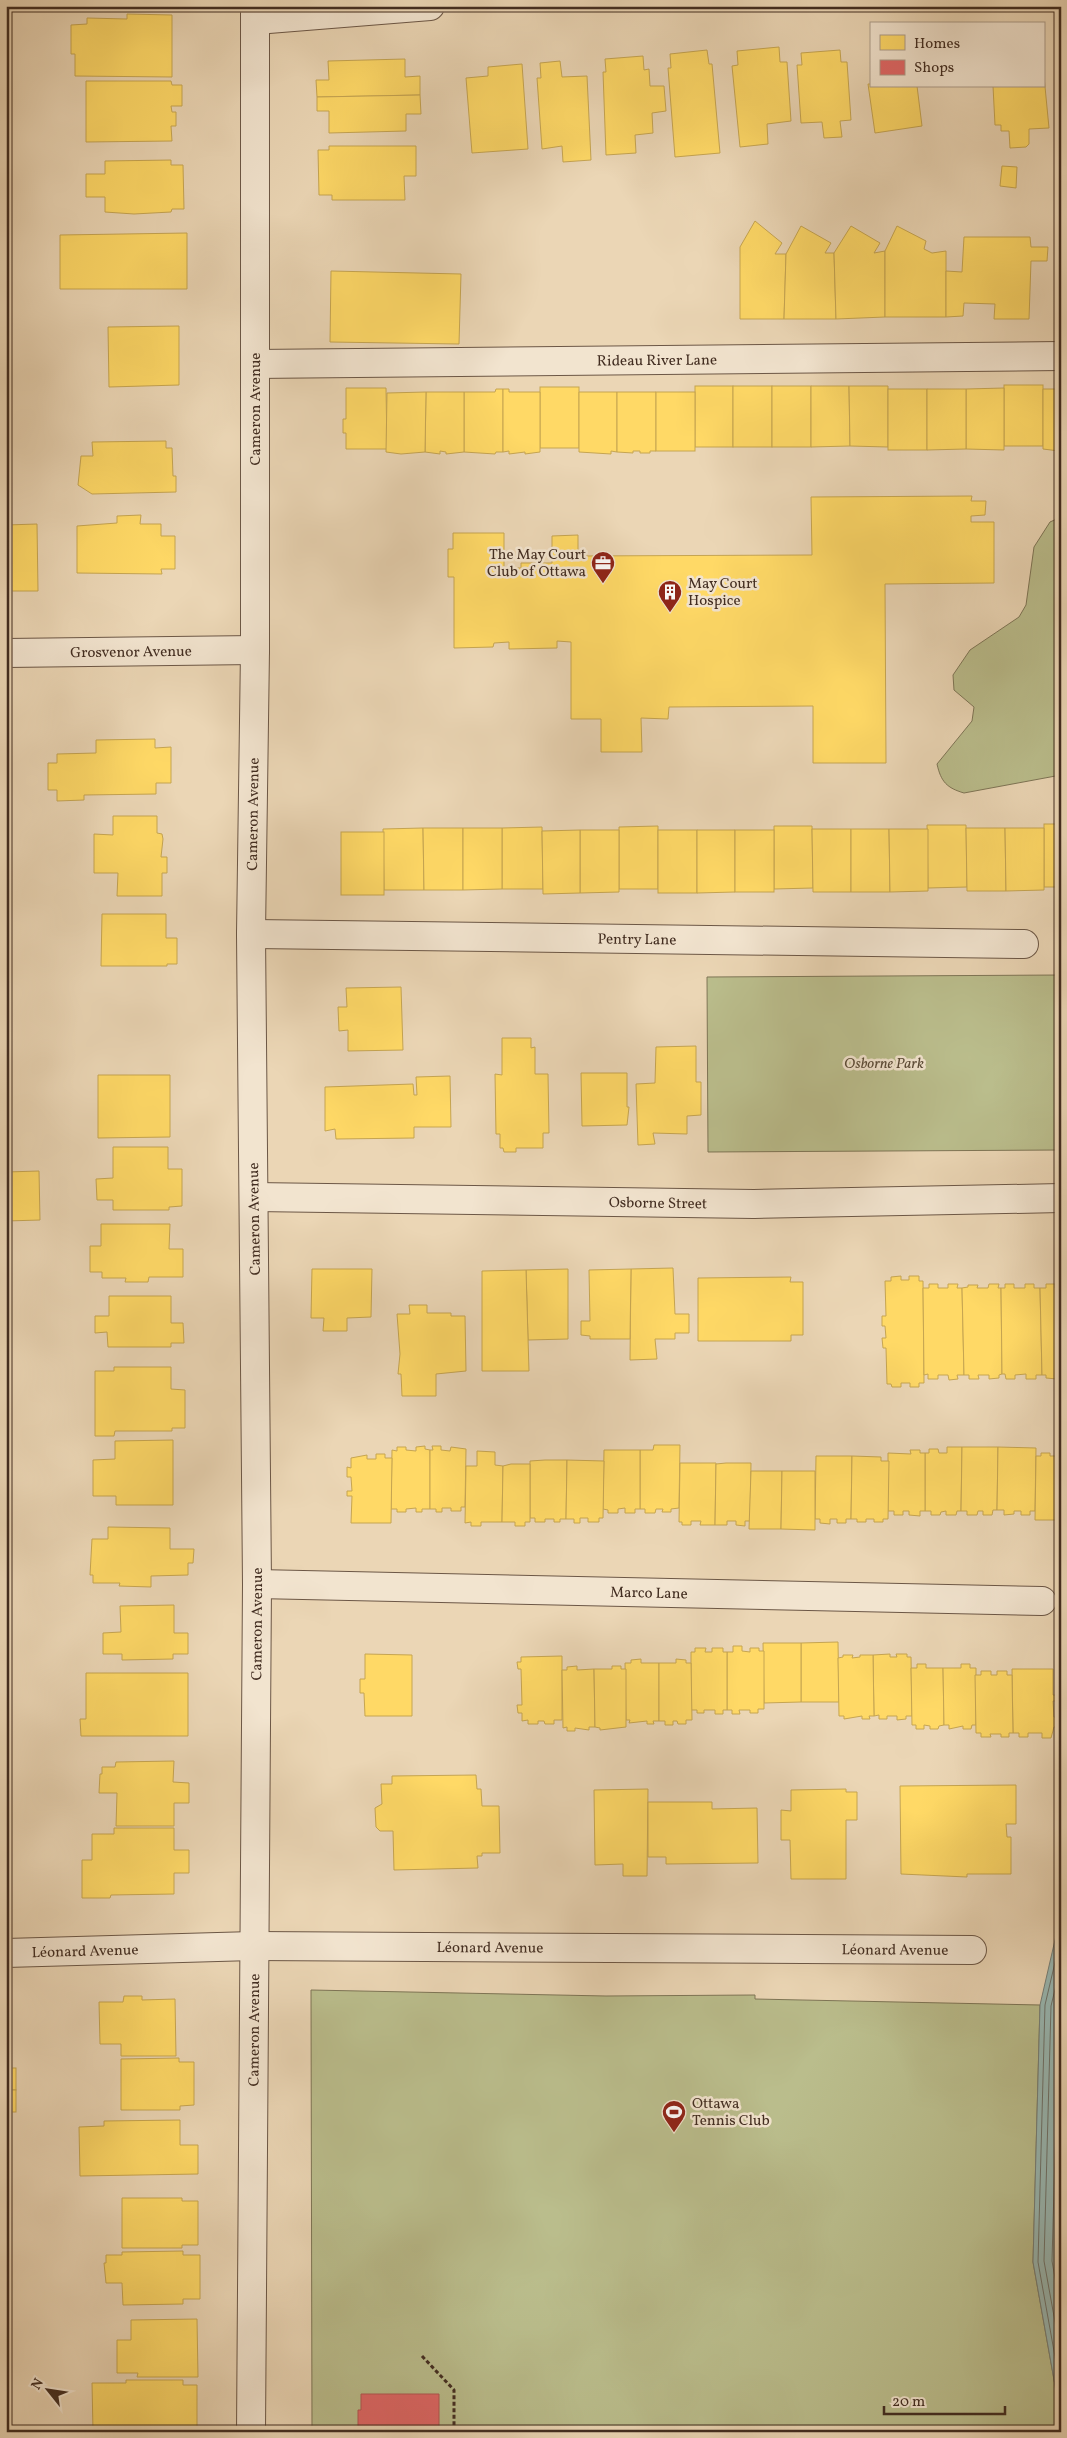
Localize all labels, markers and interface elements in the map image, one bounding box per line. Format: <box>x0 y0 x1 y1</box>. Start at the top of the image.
legend <box>870 22 1044 88</box>
text: Homes <box>914 34 960 55</box>
text: Shops <box>914 58 954 79</box>
street label: Rideau River Lane <box>597 350 717 373</box>
street label: Cameron Avenue <box>246 353 267 465</box>
place label: The May Court Club of Ottawa <box>487 545 586 583</box>
office icon: The May Court Club of Ottawa <box>590 550 616 584</box>
place label: May Court Hospice <box>688 574 757 612</box>
building icon: May Court Hospice <box>657 579 683 613</box>
street label: Grosvenor Avenue <box>70 642 192 664</box>
street label: Cameron Avenue <box>243 757 265 871</box>
street label: Pentry Lane <box>597 929 676 952</box>
park label: Osborne Park <box>844 1054 924 1075</box>
street label: Cameron Avenue <box>244 1162 267 1276</box>
street label: Osborne Street <box>609 1193 707 1215</box>
street label: Cameron Avenue <box>247 1567 269 1681</box>
street label: Marco Lane <box>610 1583 688 1605</box>
street label: Léonard Avenue <box>436 1938 543 1960</box>
street label: Léonard Avenue <box>31 1940 139 1964</box>
street label: Léonard Avenue <box>841 1940 948 1962</box>
street label: Cameron Avenue <box>244 1973 266 2087</box>
place label: Ottawa Tennis Club <box>692 2094 770 2132</box>
sports icon: Ottawa Tennis Club <box>661 2099 687 2133</box>
north arrow <box>22 2366 72 2416</box>
text: N <box>27 2375 49 2393</box>
scale bar <box>884 2383 1006 2415</box>
text: 20 m <box>892 2392 925 2413</box>

